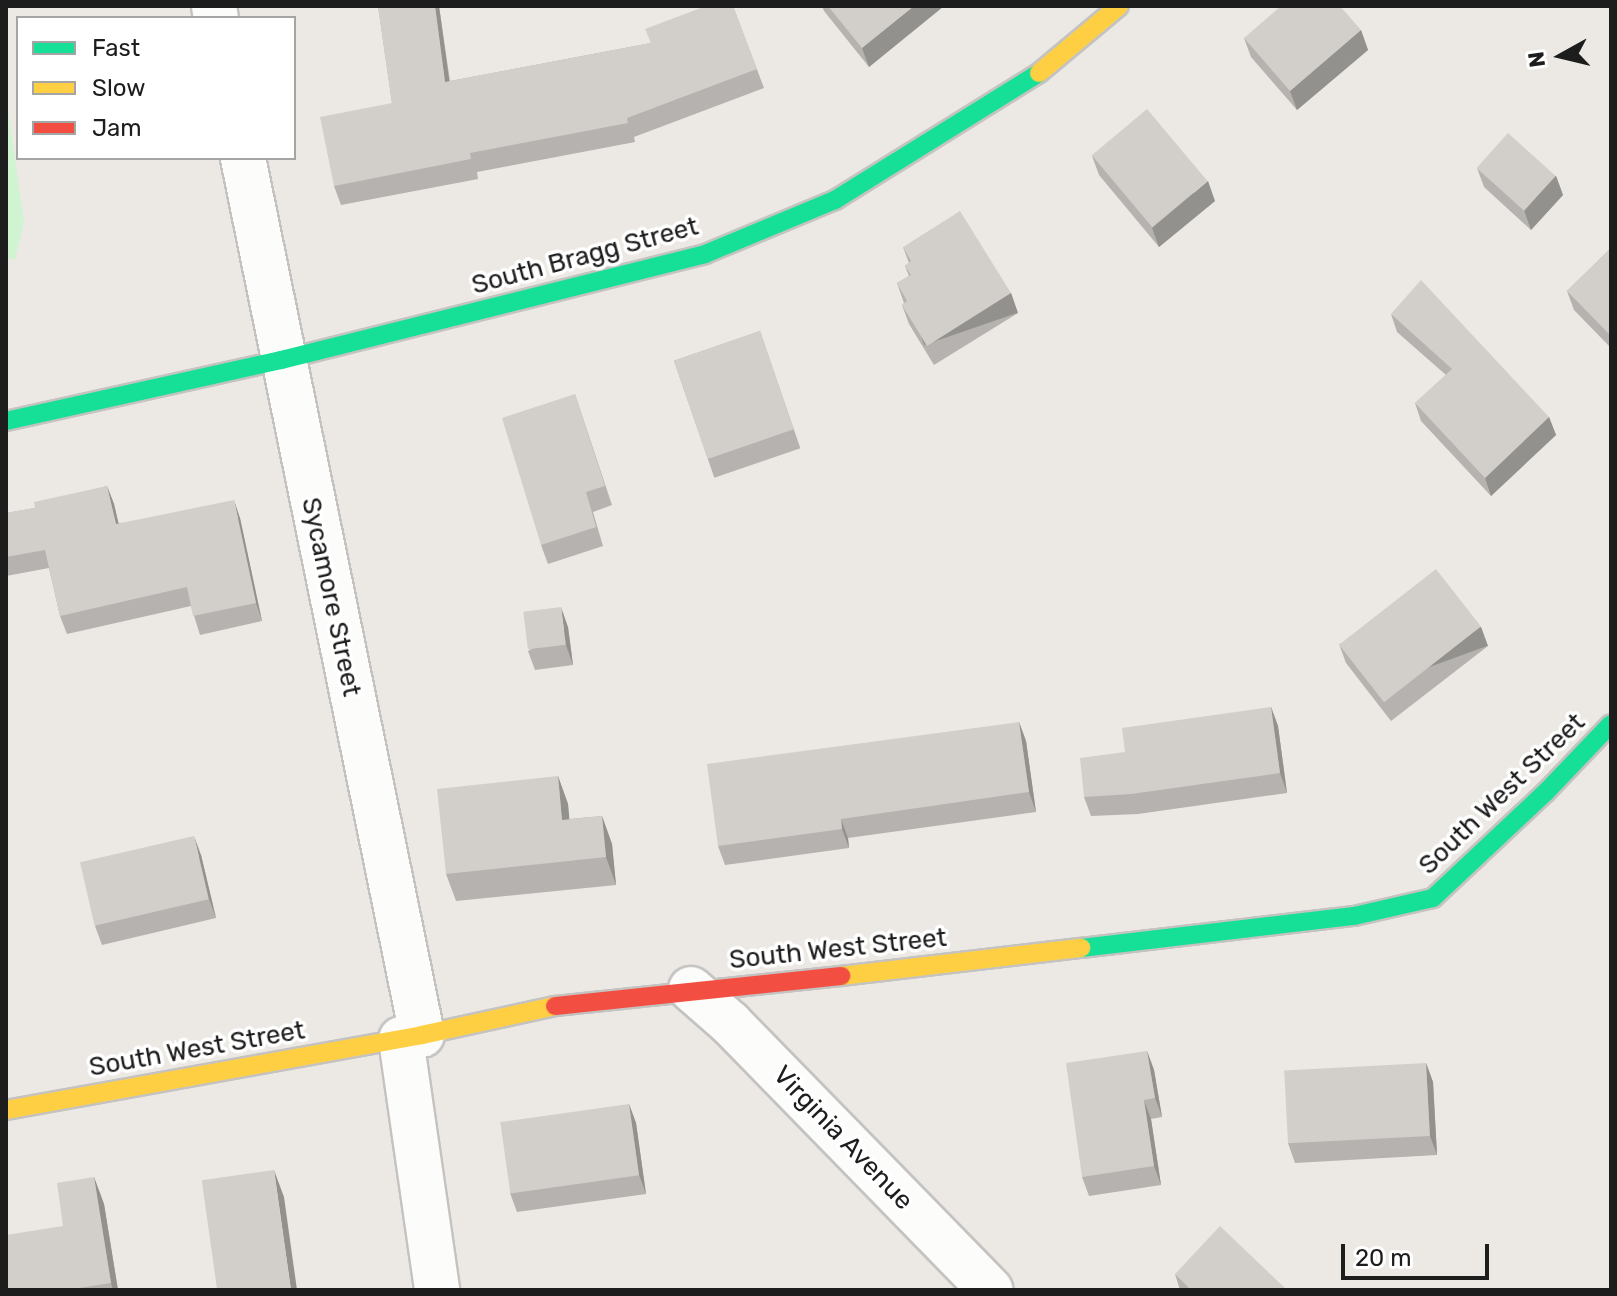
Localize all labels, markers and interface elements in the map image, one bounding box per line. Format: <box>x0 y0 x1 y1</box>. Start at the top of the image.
legend <box>16 16 296 160</box>
north arrow <box>1521 16 1601 96</box>
text: Fast <box>92 34 140 62</box>
text: N <box>1522 50 1551 69</box>
text: Slow <box>92 74 145 102</box>
text: Jam <box>92 114 142 142</box>
street label: South Bragg Street <box>468 211 702 301</box>
street label: Sycamore Street <box>295 495 367 699</box>
street label: South West Street <box>1412 707 1592 881</box>
street label: South West Street <box>728 922 948 976</box>
street label: South West Street <box>87 1015 307 1083</box>
street label: Virginia Avenue <box>766 1059 920 1217</box>
scale bar <box>1345 1228 1493 1278</box>
text: 20 m <box>1355 1244 1412 1272</box>

